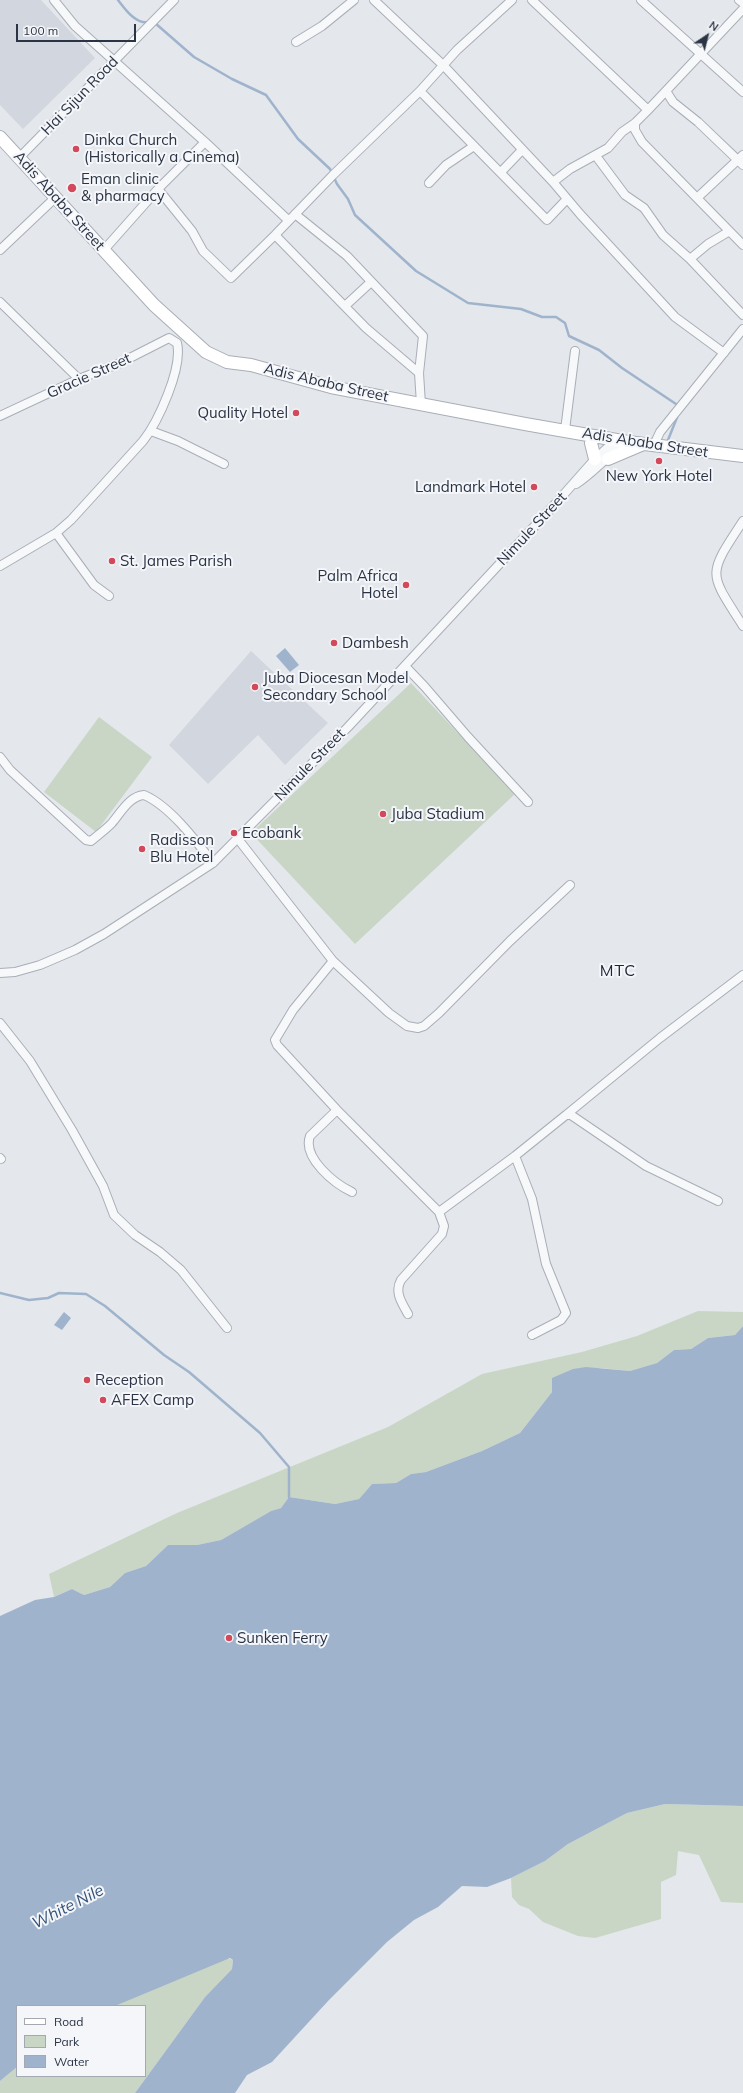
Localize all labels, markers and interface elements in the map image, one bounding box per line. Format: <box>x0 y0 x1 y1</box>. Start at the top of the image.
scale bar <box>18 16 138 42</box>
north arrow <box>687 16 727 56</box>
text: N <box>706 18 721 34</box>
text: 100 m <box>23 23 58 38</box>
street label: Hai Sijun Road <box>38 53 122 139</box>
place label: Dinka Church (Historically a Cinema) <box>84 131 240 166</box>
marker: Dinka Church (Historically a Cinema) <box>71 144 81 154</box>
street label: Adis Ababa Street <box>10 148 108 254</box>
place label: Eman clinic & pharmacy <box>81 170 165 205</box>
marker: Eman clinic & pharmacy <box>66 182 78 194</box>
street label: Gracie Street <box>44 349 134 403</box>
street label: Adis Ababa Street <box>262 360 390 406</box>
place label: Quality Hotel <box>198 404 288 422</box>
marker: Quality Hotel <box>291 408 301 418</box>
street label: Adis Ababa Street <box>581 424 709 462</box>
marker: New York Hotel <box>654 456 664 466</box>
place label: New York Hotel <box>606 467 712 485</box>
place label: Landmark Hotel <box>415 478 526 496</box>
marker: Landmark Hotel <box>529 482 539 492</box>
street label: Nimule Street <box>493 489 571 569</box>
place label: St. James Parish <box>120 552 232 570</box>
marker: St. James Parish <box>107 556 117 566</box>
place label: Palm Africa Hotel <box>318 567 398 602</box>
marker: Palm Africa Hotel <box>401 580 411 590</box>
place label: Dambesh <box>342 634 409 652</box>
marker: Dambesh <box>329 638 339 648</box>
place label: Juba Diocesan Model Secondary School <box>263 669 409 704</box>
marker: Juba Diocesan Model Secondary School <box>250 682 260 692</box>
street label: Nimule Street <box>271 725 349 805</box>
place label: Juba Stadium <box>391 805 484 823</box>
marker: Juba Stadium <box>378 809 388 819</box>
place label: Ecobank <box>242 824 301 842</box>
marker: Ecobank <box>229 828 239 838</box>
place label: Radisson Blu Hotel <box>150 831 214 866</box>
marker: Radisson Blu Hotel <box>137 844 147 854</box>
district label: MTC <box>600 961 636 981</box>
place label: Reception <box>95 1371 164 1389</box>
marker: Reception <box>82 1375 92 1385</box>
place label: AFEX Camp <box>111 1391 194 1409</box>
marker: AFEX Camp <box>98 1395 108 1405</box>
place label: Sunken Ferry <box>237 1629 328 1647</box>
marker: Sunken Ferry <box>224 1633 234 1643</box>
water label: White Nile <box>29 1881 107 1933</box>
legend <box>16 2005 146 2077</box>
text: Road <box>54 2014 83 2029</box>
text: Park <box>54 2034 79 2049</box>
text: Water <box>54 2054 89 2069</box>

